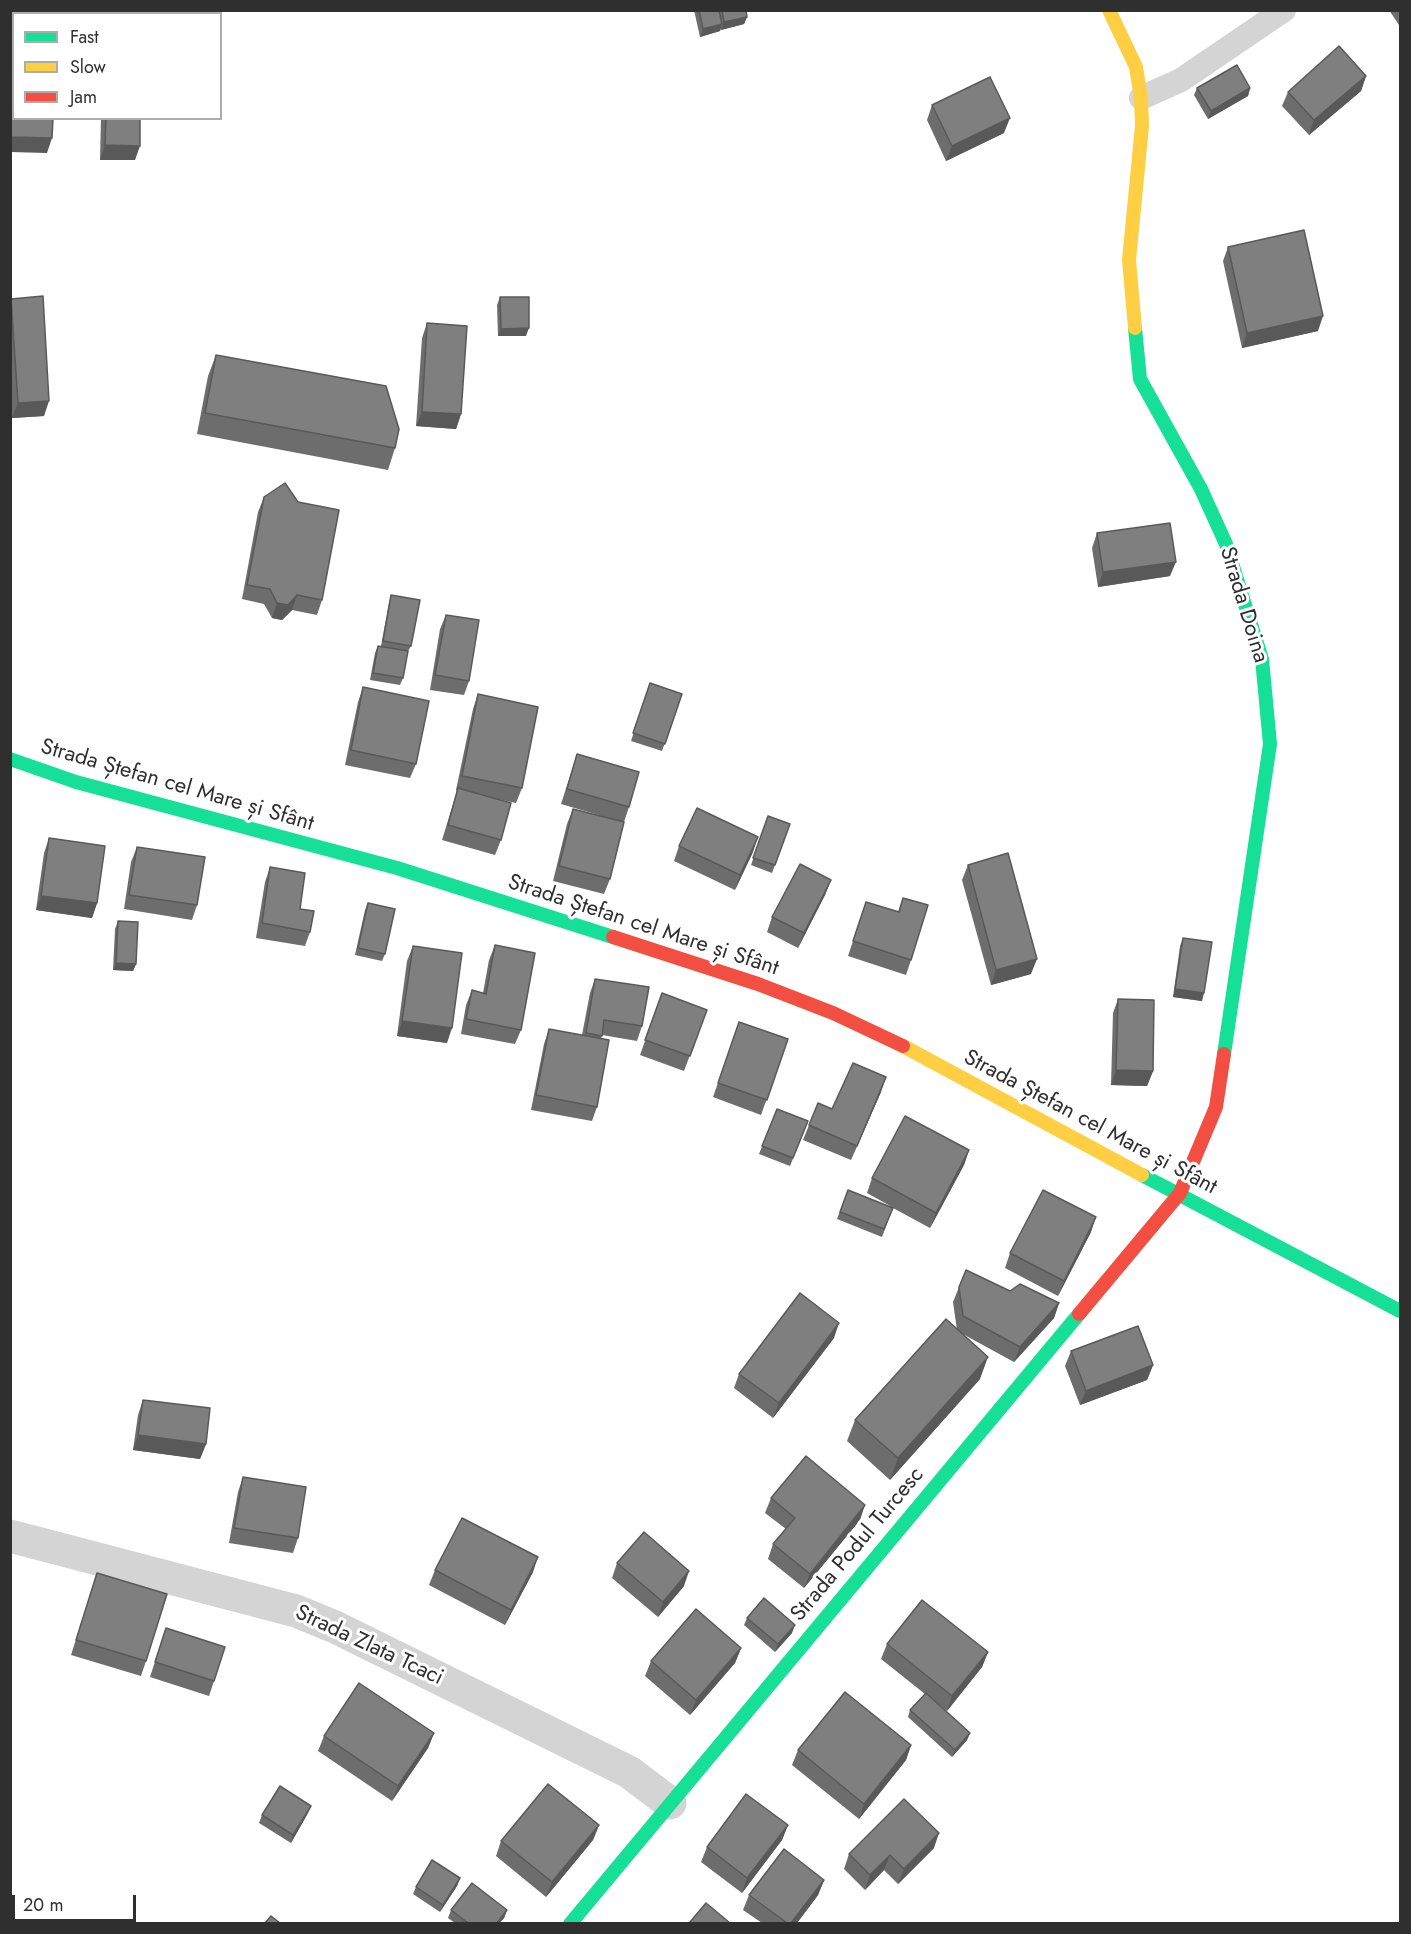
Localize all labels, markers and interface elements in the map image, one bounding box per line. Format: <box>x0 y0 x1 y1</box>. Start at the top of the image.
legend <box>12 12 222 120</box>
text: Fast <box>70 24 99 50</box>
text: Slow <box>70 54 106 80</box>
text: Jam <box>70 84 97 110</box>
street label: Strada Doina <box>1213 544 1273 666</box>
street label: Strada Ștefan cel Mare și Sfânt <box>37 734 317 838</box>
street label: Strada Ștefan cel Mare și Sfânt <box>504 870 782 982</box>
street label: Strada Ștefan cel Mare și Sfânt <box>959 1045 1221 1201</box>
street label: Strada Podul Turcesc <box>786 1463 930 1627</box>
street label: Strada Zlata Tcaci <box>291 1600 447 1692</box>
scale bar <box>15 1883 140 1921</box>
text: 20 m <box>23 1892 63 1918</box>

